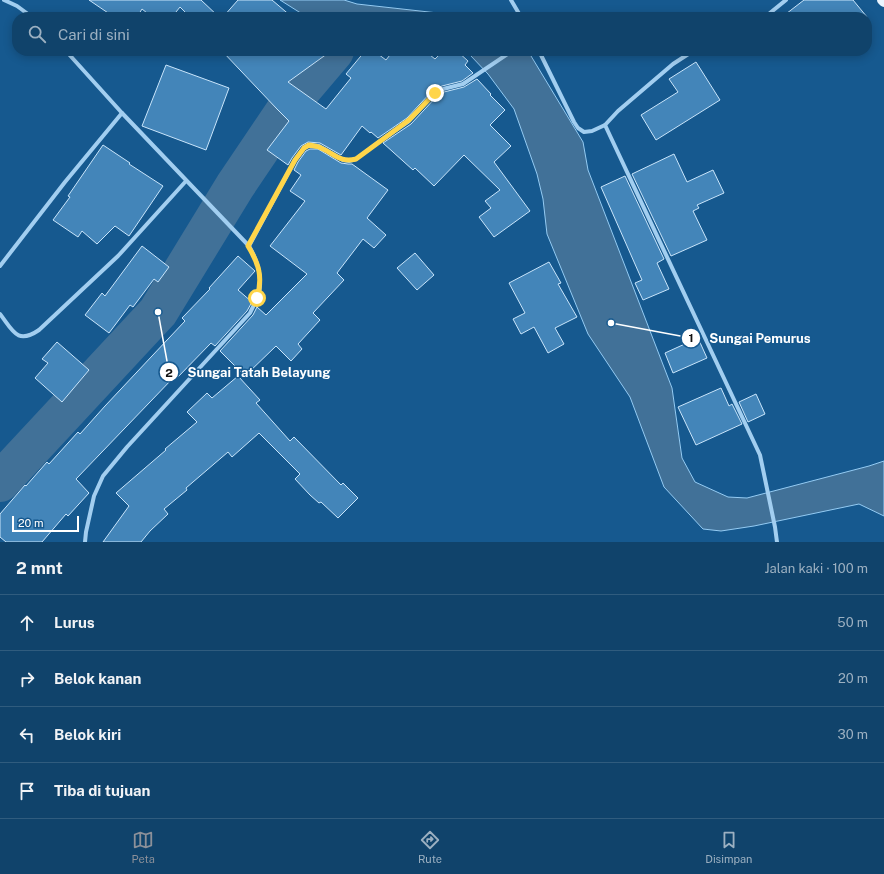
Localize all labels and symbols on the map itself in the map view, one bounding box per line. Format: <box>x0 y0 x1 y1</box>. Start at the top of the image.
route end <box>426 84 444 102</box>
route start <box>248 289 266 307</box>
callout: Sungai Pemurus <box>681 326 819 351</box>
text: 1 <box>688 331 694 345</box>
text: Sungai Pemurus <box>709 331 811 346</box>
callout: Sungai Tatah Belayung <box>159 360 338 385</box>
text: Sungai Tatah Belayung <box>188 365 330 380</box>
text: 2 <box>165 366 173 380</box>
scale bar <box>12 514 79 533</box>

